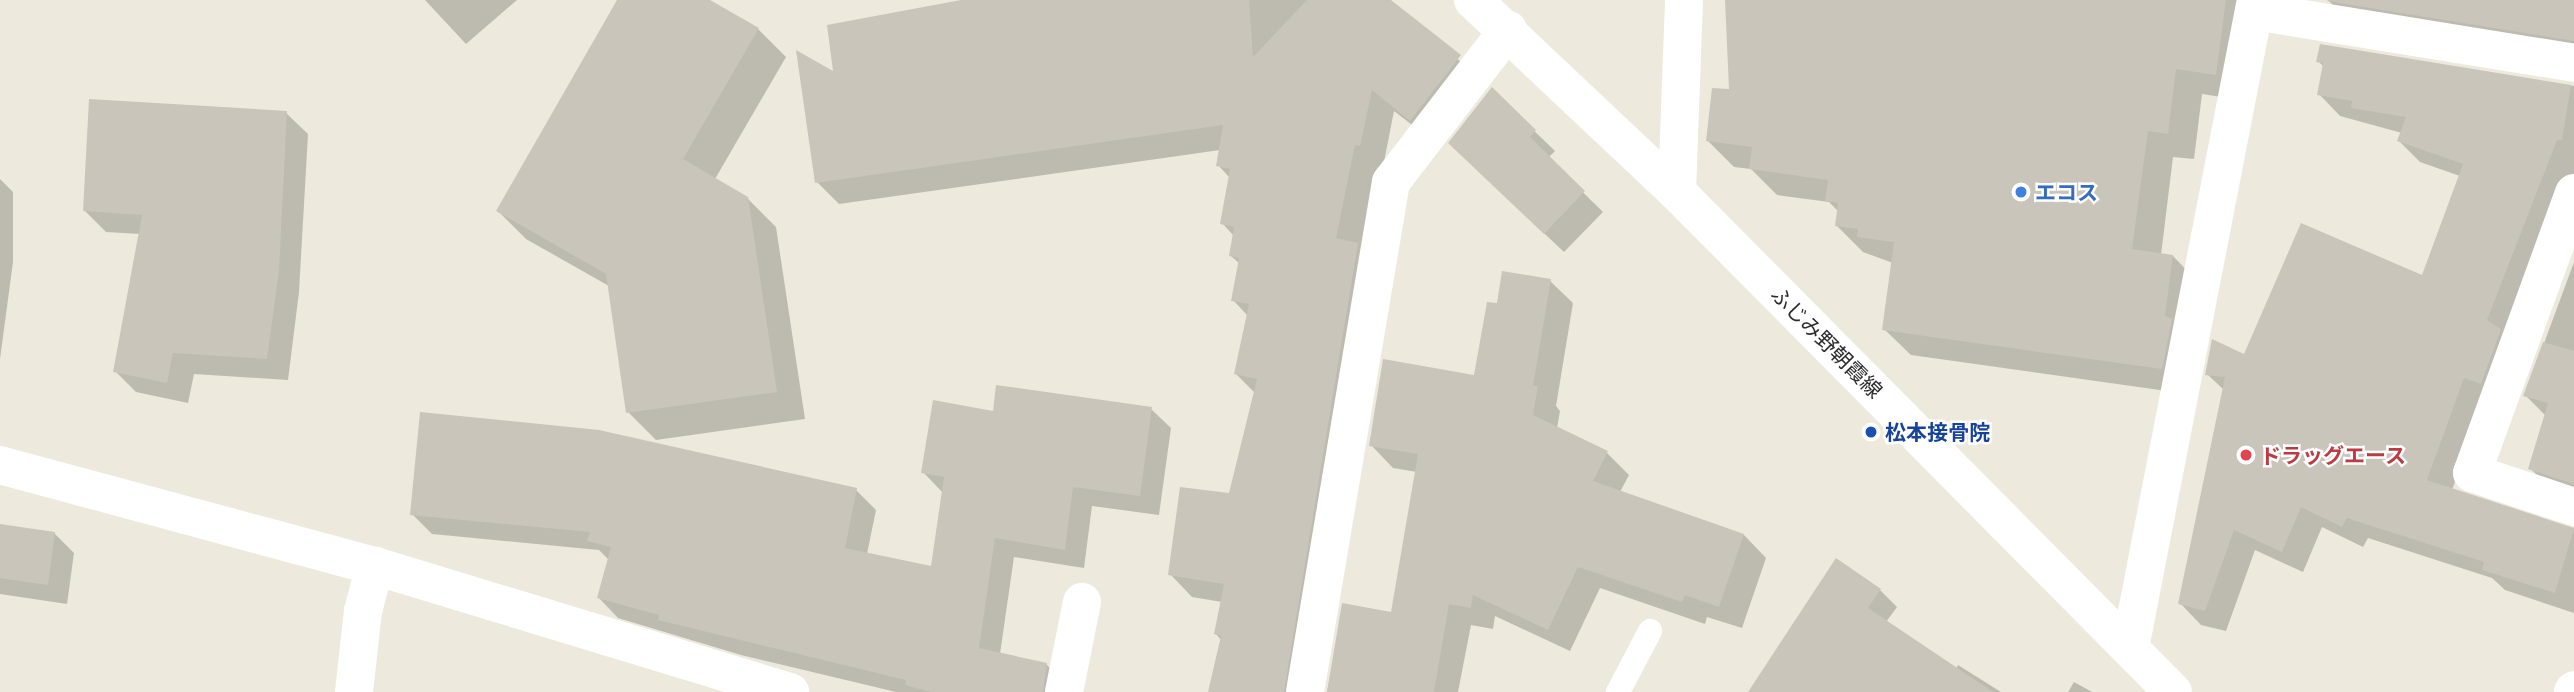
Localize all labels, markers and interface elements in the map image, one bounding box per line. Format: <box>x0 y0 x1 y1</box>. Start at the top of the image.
place label: エコス <box>2035 179 2098 205</box>
marker: エコス <box>2013 184 2029 200</box>
street label: ふじみ野朝霞線 <box>1766 281 1888 403</box>
place label: 松本接骨院 <box>1885 419 1990 445</box>
marker: 松本接骨院 <box>1863 424 1879 440</box>
place label: ドラッグエース <box>2260 442 2407 468</box>
marker: ドラッグエース <box>2238 447 2254 463</box>

